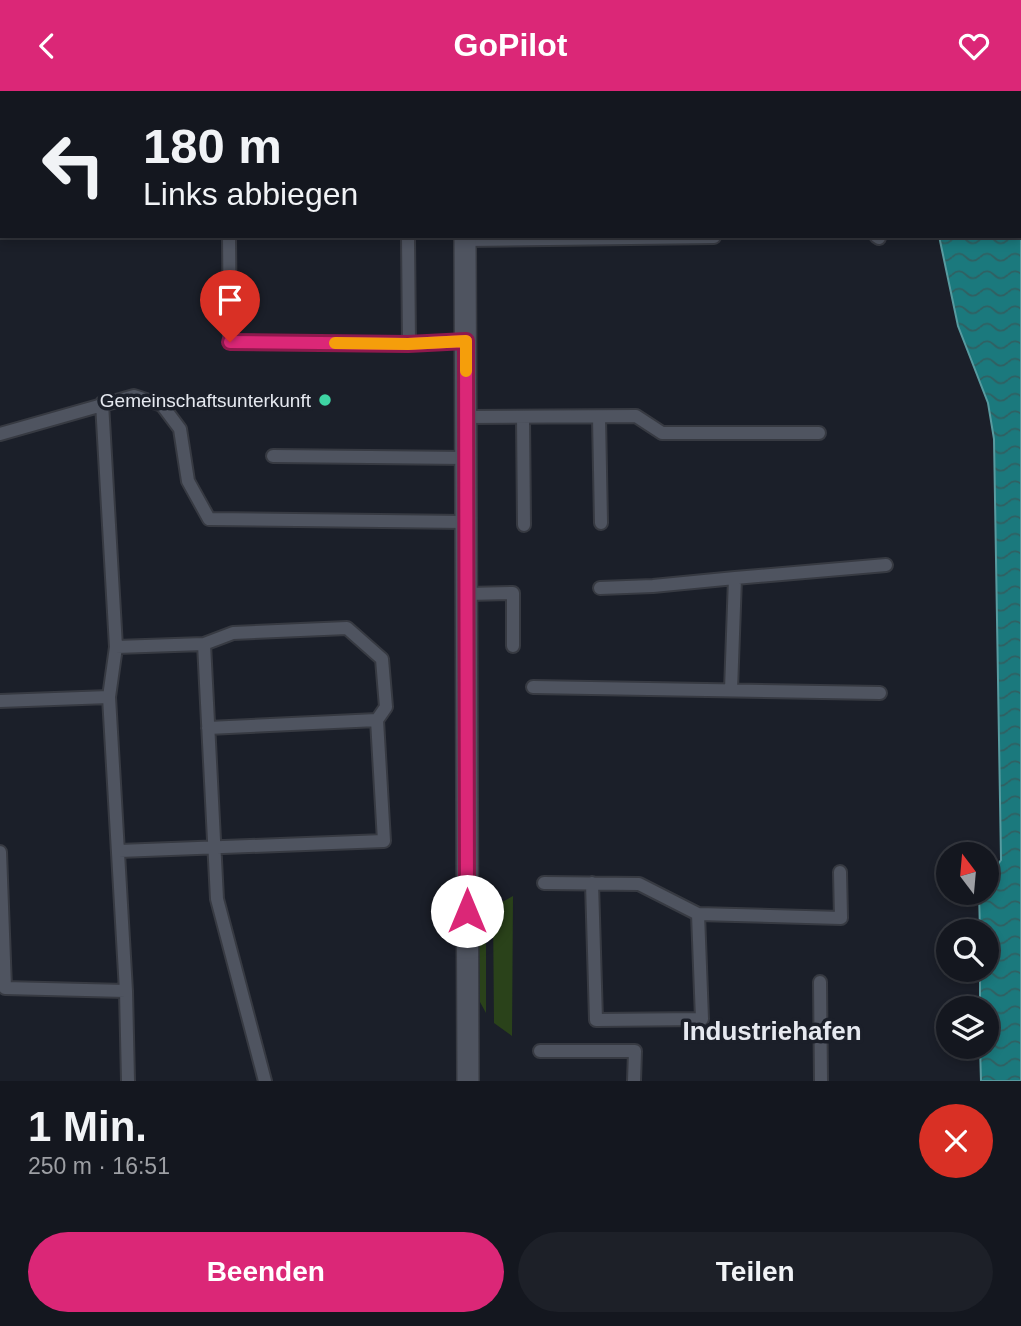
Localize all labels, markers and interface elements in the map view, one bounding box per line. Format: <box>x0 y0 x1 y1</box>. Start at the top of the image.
icon: back <box>28 27 66 65</box>
text: GoPilot <box>454 27 567 63</box>
icon: heart <box>955 27 993 65</box>
icon: left <box>28 119 119 210</box>
text: 180 m <box>143 119 282 173</box>
text: Links abbiegen <box>143 176 358 212</box>
pin <box>200 270 260 342</box>
icon: arrive <box>211 281 249 319</box>
place label: Gemeinschaftsunterkunft <box>100 390 312 411</box>
marker: Gemeinschaftsunterkunft <box>317 392 333 408</box>
north arrow <box>936 842 999 905</box>
map controls <box>936 842 999 1059</box>
position arrow <box>430 874 504 948</box>
button: search <box>936 919 999 982</box>
button: layers <box>936 996 999 1059</box>
district label: Industriehafen <box>682 1016 862 1046</box>
text: 1 Min. <box>28 1103 147 1150</box>
button: close <box>919 1104 993 1178</box>
text: 250 m · 16:51 <box>28 1153 170 1179</box>
button: Beenden <box>28 1232 504 1312</box>
button: Teilen <box>518 1232 993 1312</box>

